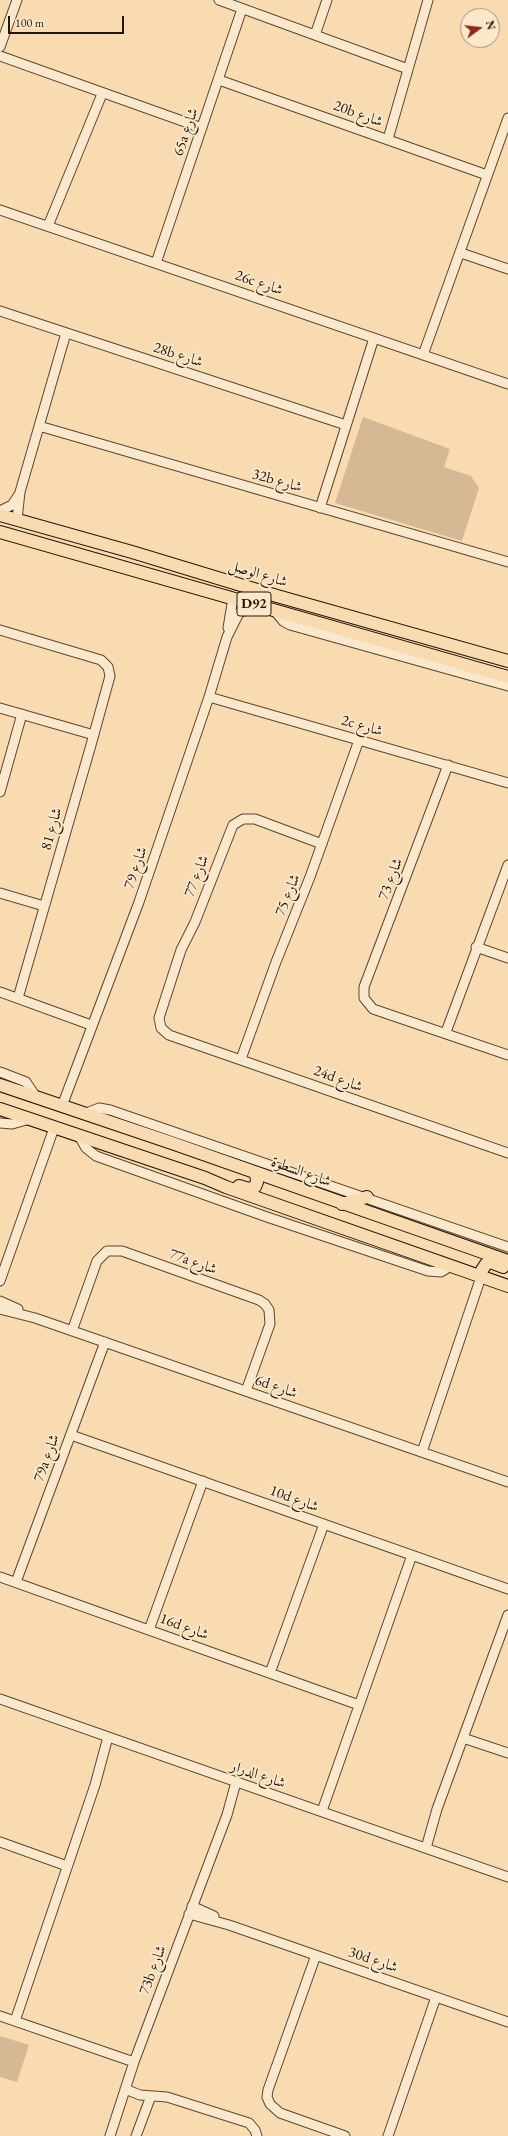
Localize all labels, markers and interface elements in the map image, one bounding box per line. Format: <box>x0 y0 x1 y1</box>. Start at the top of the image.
scale bar <box>10 8 126 34</box>
north arrow <box>460 8 500 48</box>
text: 100 m <box>15 15 44 31</box>
text: N <box>483 19 499 31</box>
street label: 20b شارع <box>331 97 385 131</box>
street label: 65a شارع <box>169 106 203 158</box>
street label: 26c شارع <box>233 266 285 300</box>
street label: 28b شارع <box>151 339 205 371</box>
street label: 32b شارع <box>250 465 304 497</box>
street label: شارع الوصل <box>227 557 289 591</box>
road number: D92 <box>237 592 271 616</box>
street label: 2c شارع <box>339 712 385 740</box>
street label: شارع 81 <box>37 806 67 852</box>
street label: شارع 79 <box>120 845 152 891</box>
street label: شارع 77 <box>181 852 213 900</box>
street label: شارع 73 <box>375 855 407 903</box>
street label: شارع 75 <box>272 871 304 919</box>
street label: 24d شارع <box>311 1062 365 1096</box>
street label: شارع السطوة <box>269 1153 333 1191</box>
street label: 77a شارع <box>167 1245 219 1279</box>
street label: 6d شارع <box>252 1371 300 1403</box>
street label: 79a شارع <box>30 1432 64 1484</box>
street label: 10d شارع <box>267 1482 321 1516</box>
street label: 16d شارع <box>157 1610 211 1644</box>
street label: شارع الدرار <box>228 1757 288 1793</box>
street label: 73b شارع <box>135 1943 171 1997</box>
street label: 30d شارع <box>346 1943 400 1977</box>

